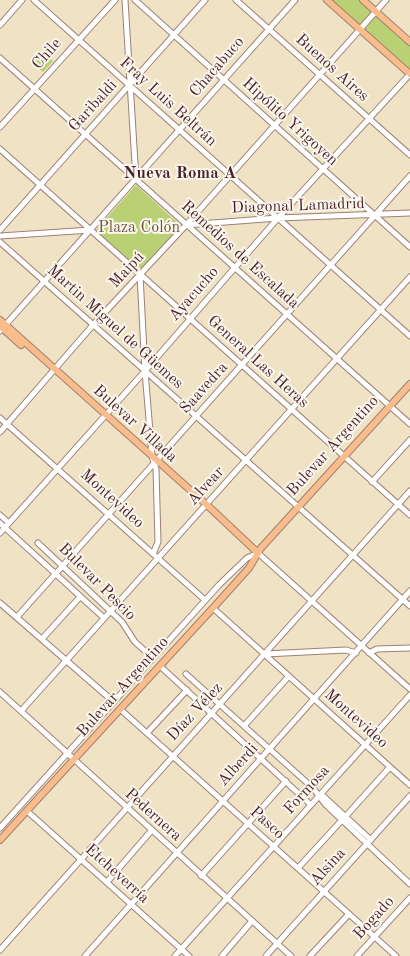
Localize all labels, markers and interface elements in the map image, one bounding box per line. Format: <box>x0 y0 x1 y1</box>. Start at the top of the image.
street label: Buenos Aires <box>291 30 373 106</box>
street label: Chacabuco <box>186 33 248 101</box>
street label: Chile <box>28 34 66 74</box>
street label: Fray Luis Beltrán <box>115 53 221 151</box>
street label: Hipólito Yrigoyen <box>238 74 342 170</box>
street label: Garibaldi <box>65 76 121 136</box>
district label: Nueva Roma A <box>124 164 236 184</box>
street label: Diagonal Lamadrid <box>231 194 365 218</box>
street label: Remedios de Escalada <box>177 197 303 313</box>
park label: Plaza Colón <box>98 218 180 238</box>
street label: Maipú <box>105 248 149 292</box>
street label: Martin Miguel de Güemes <box>43 261 187 393</box>
street label: Ayacucho <box>165 263 223 325</box>
street label: General Las Heras <box>203 312 313 412</box>
street label: Saavedra <box>176 358 232 418</box>
street label: Bulevar Villada <box>89 381 181 467</box>
street label: Bulevar Argentino <box>283 392 383 500</box>
street label: Alvear <box>183 462 229 510</box>
street label: Montevideo <box>76 465 148 533</box>
street label: Bulevar Pescio <box>54 539 140 625</box>
street label: Bulevar Argentino <box>73 633 173 741</box>
street label: Díaz Vélez <box>163 679 227 745</box>
street label: Montevideo <box>320 685 392 753</box>
street label: Alberdi <box>214 740 262 790</box>
street label: Formosa <box>280 761 334 819</box>
street label: Pedernera <box>121 784 185 846</box>
street label: Pasco <box>246 803 288 843</box>
street label: Etcheverría <box>81 840 153 908</box>
street label: Alsina <box>306 844 350 890</box>
street label: Bogado <box>350 892 398 944</box>

